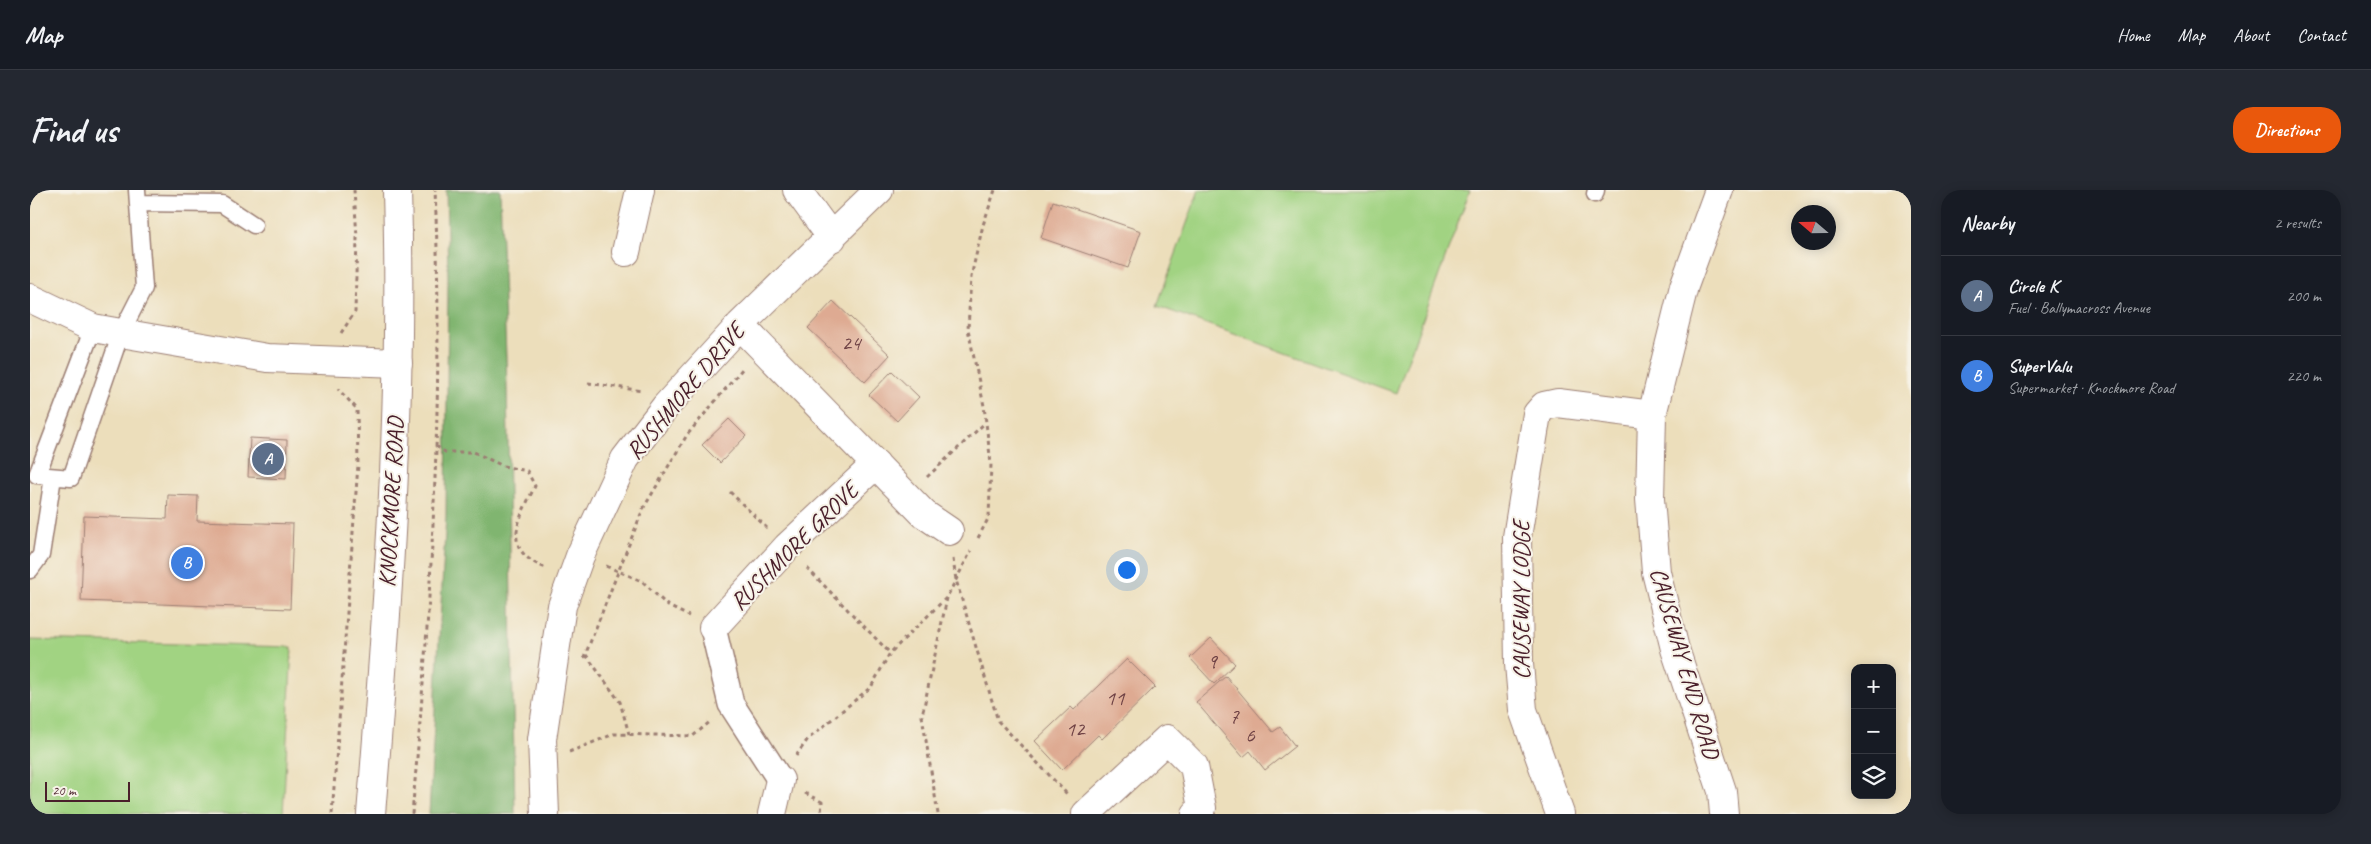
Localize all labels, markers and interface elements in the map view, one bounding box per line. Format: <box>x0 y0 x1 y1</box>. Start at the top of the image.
text: Map <box>25 20 62 50</box>
text: Home <box>2117 24 2150 46</box>
text: Map <box>2178 24 2205 46</box>
text: About <box>2233 24 2269 46</box>
text: Contact <box>2297 24 2346 46</box>
button: Directions <box>2233 107 2341 153</box>
text: Find us <box>30 108 117 153</box>
north arrow <box>1791 205 1836 250</box>
text: Nearby <box>1961 210 2014 236</box>
text: 2 results <box>2274 213 2321 233</box>
text: Circle K <box>2008 274 2058 298</box>
text: A <box>1973 286 1981 306</box>
text: 200 m <box>2287 286 2321 306</box>
text: Fuel · Ballymacross Avenue <box>2008 298 2150 318</box>
street label: RUSHMORE DRIVE <box>619 315 753 465</box>
house number: 24 <box>842 330 863 356</box>
text: SuperValu <box>2008 354 2071 378</box>
text: B <box>1973 366 1981 386</box>
text: 220 m <box>2287 366 2321 386</box>
text: Supermarket · Knockmore Road <box>2008 378 2175 398</box>
street label: KNOCKMORE ROAD <box>372 414 411 588</box>
pin: A <box>252 440 284 478</box>
street label: RUSHMORE GROVE <box>724 474 866 616</box>
street label: CAUSEWAY LODGE <box>1506 517 1536 680</box>
pin: B <box>171 544 203 582</box>
your location <box>1114 557 1140 583</box>
street label: CAUSEWAY END ROAD <box>1643 564 1727 764</box>
house number: 9 <box>1207 648 1218 674</box>
map controls <box>1851 664 1896 799</box>
button: + <box>1851 664 1896 709</box>
house number: 11 <box>1106 685 1126 711</box>
house number: 7 <box>1229 703 1240 729</box>
button: − <box>1851 709 1896 754</box>
house number: 12 <box>1066 716 1086 742</box>
house number: 6 <box>1245 722 1255 748</box>
button: layers <box>1851 754 1896 799</box>
scale bar <box>45 779 130 802</box>
text: 20 m <box>52 782 76 799</box>

